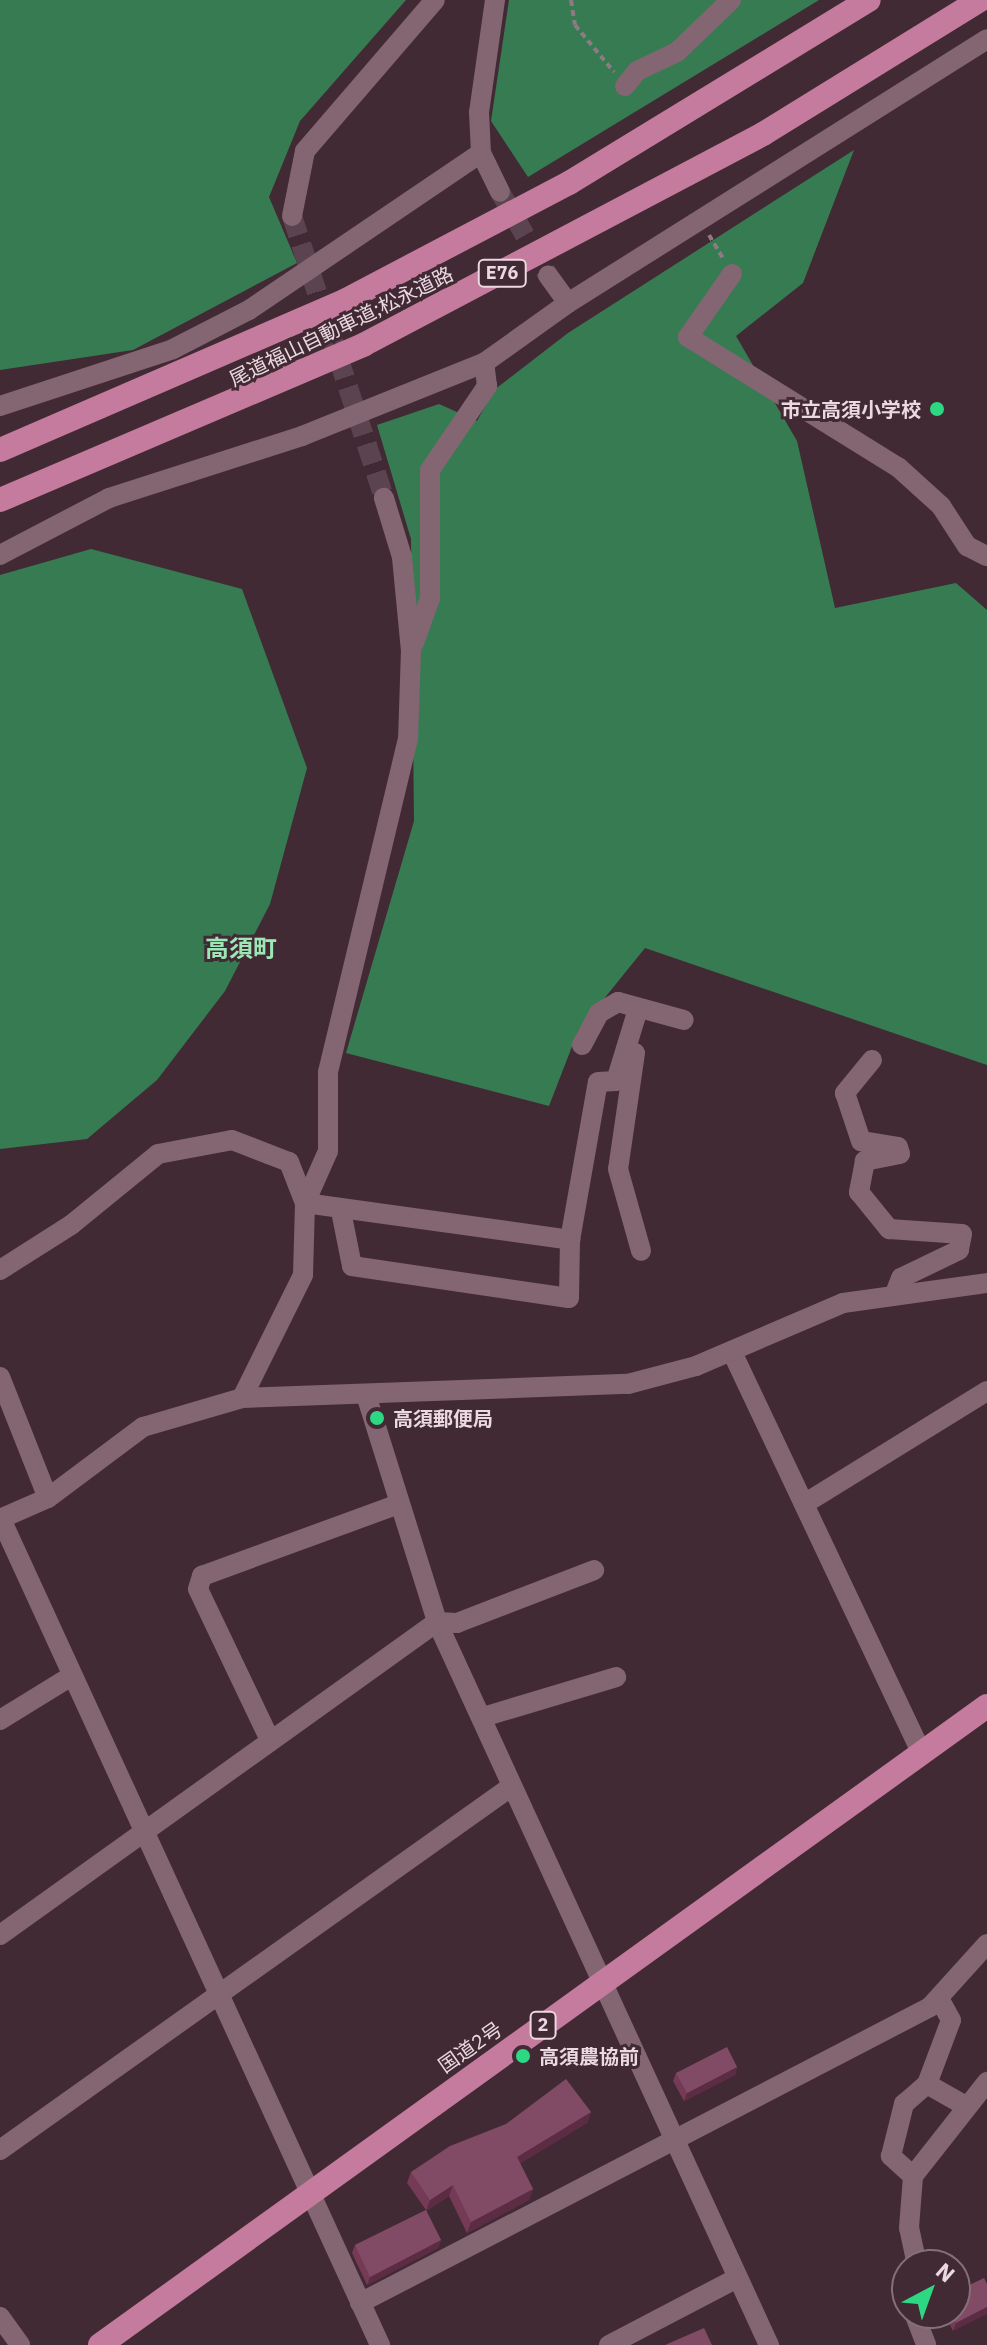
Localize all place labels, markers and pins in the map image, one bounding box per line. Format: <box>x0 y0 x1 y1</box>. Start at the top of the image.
place label: 市立高須小学校 <box>781 397 921 421</box>
marker: 市立高須小学校 <box>928 400 946 418</box>
place label: 高須郵便局 <box>393 1406 493 1430</box>
marker: 高須郵便局 <box>368 1409 386 1427</box>
place label: 高須農協前 <box>539 2044 639 2068</box>
marker: 高須農協前 <box>514 2047 532 2065</box>

